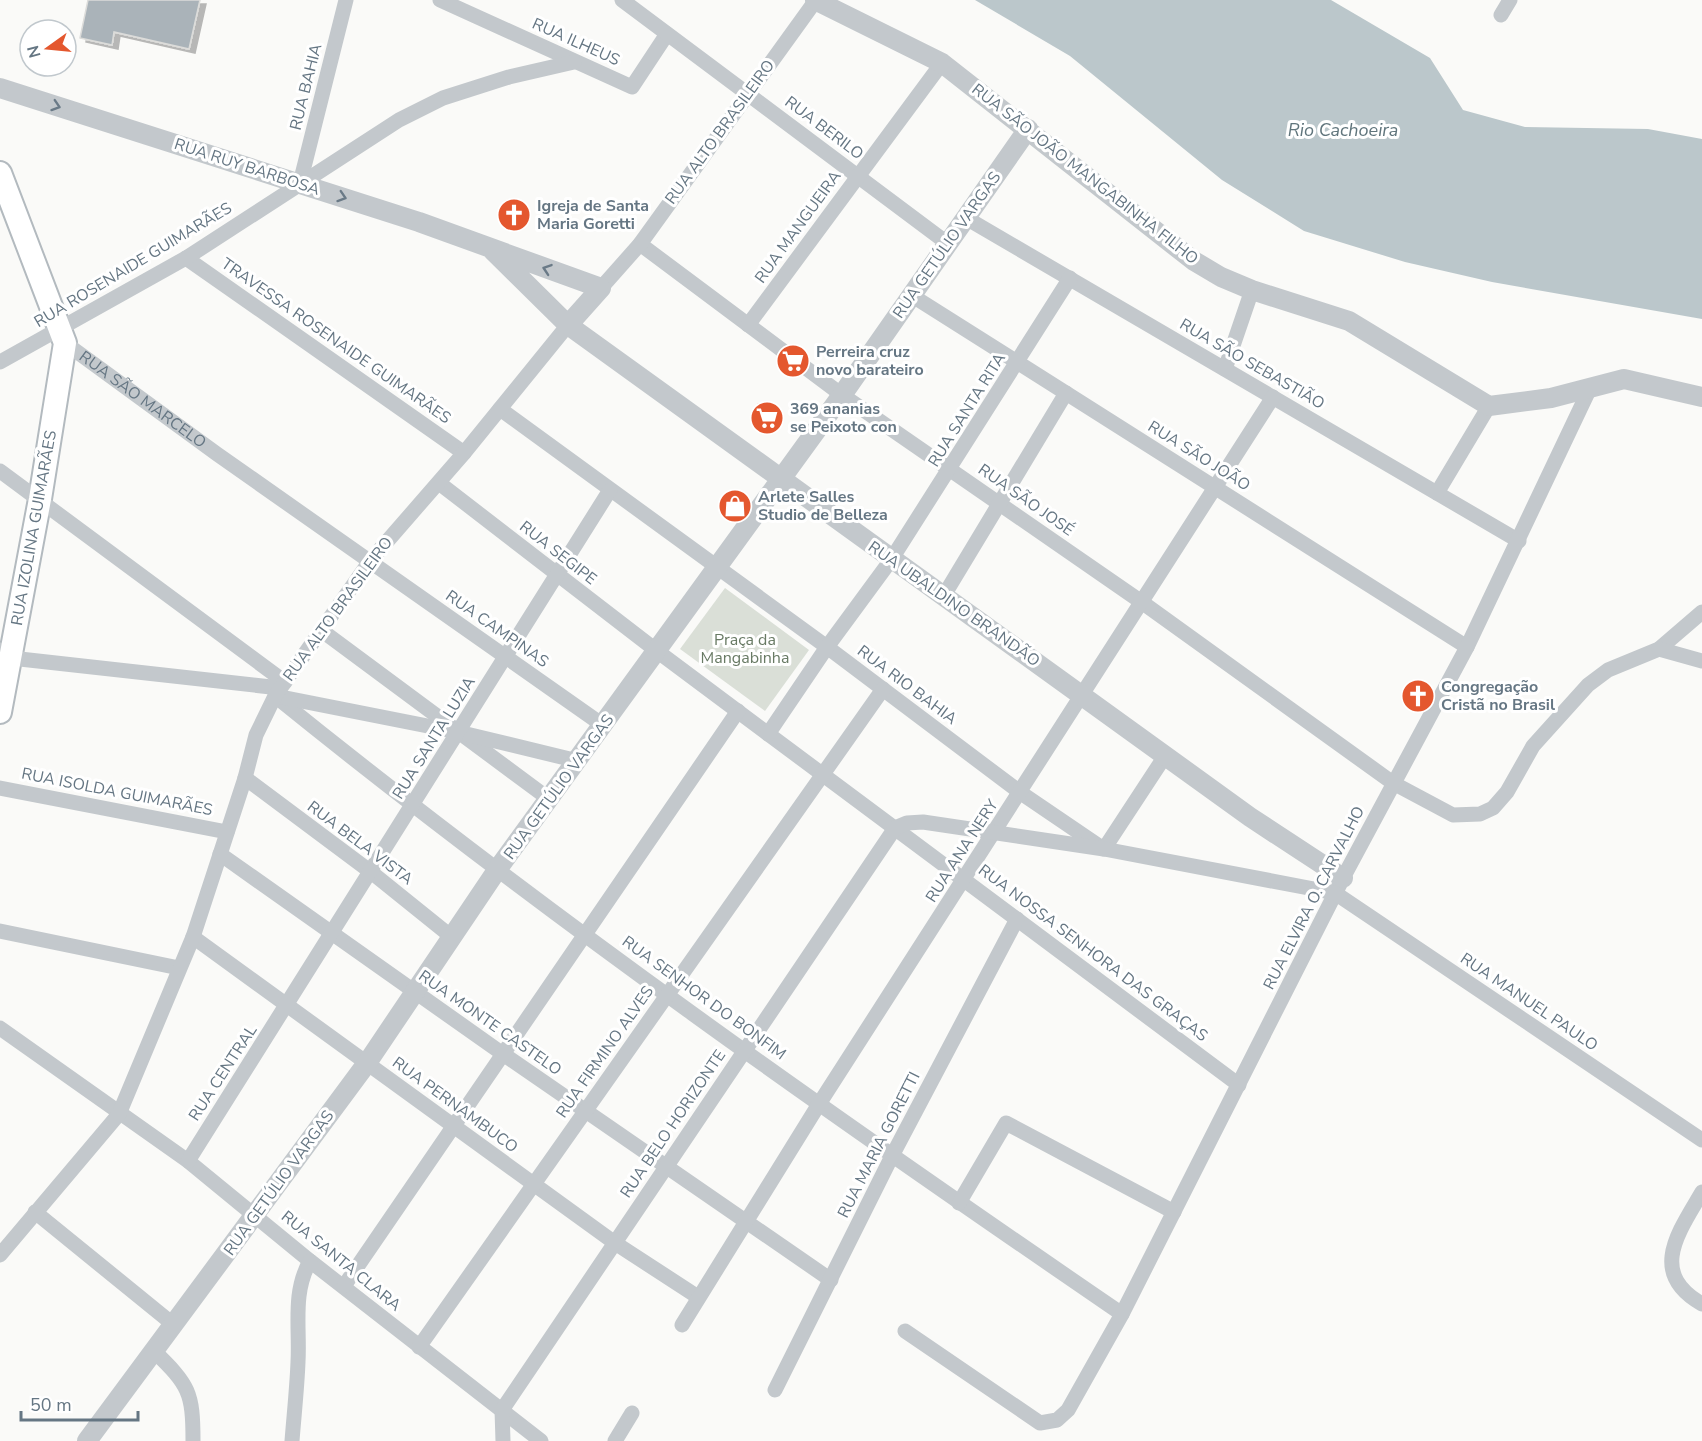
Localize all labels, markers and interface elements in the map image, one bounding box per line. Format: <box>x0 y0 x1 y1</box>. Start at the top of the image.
street label: RUA ILHEUS <box>529 13 623 71</box>
north arrow <box>18 18 78 78</box>
street label: RUA BAHIA <box>285 41 327 133</box>
text: N <box>22 43 47 60</box>
street label: RUA ALTO BRASILEIRO <box>660 55 780 209</box>
street label: RUA SÃO JOÃO MANGABINHA FILHO <box>967 79 1203 269</box>
street label: RUA BERILO <box>780 91 868 165</box>
one-way arrow <box>50 99 61 111</box>
water label: Rio Cachoeira <box>1288 118 1398 142</box>
street label: RUA RUY BARBOSA <box>171 133 323 201</box>
street label: RUA MANGUEIRA <box>750 166 847 288</box>
street label: RUA GETÚLIO VARGAS <box>888 167 1006 323</box>
one-way arrow <box>336 190 347 202</box>
place label: Igreja de Santa Maria Goretti <box>537 195 649 235</box>
street label: RUA ROSENAIDE GUIMARÃES <box>30 197 236 333</box>
church icon: Igreja de Santa Maria Goretti <box>496 197 532 233</box>
street label: TRAVESSA ROSENAIDE GUIMARÃES <box>217 253 455 429</box>
one-way arrow <box>542 264 553 277</box>
street label: RUA SÃO SEBASTIÃO <box>1175 313 1329 415</box>
place label: Perreira cruz novo barateiro <box>816 341 924 381</box>
supermarket icon: Perreira cruz novo barateiro <box>775 343 811 379</box>
street label: RUA SÃO MARCELO <box>75 346 210 453</box>
street label: RUA SANTA RITA <box>923 349 1011 471</box>
place label: 369 ananias se Peixoto con <box>790 398 897 438</box>
supermarket icon: 369 ananias se Peixoto con <box>749 400 785 436</box>
street label: RUA SÃO JOÃO <box>1144 416 1254 496</box>
street label: RUA IZOLINA GUIMARÃES <box>6 428 62 627</box>
street label: RUA SÃO JOSÉ <box>974 459 1078 541</box>
place label: Arlete Salles Studio de Belleza <box>758 486 888 526</box>
shop icon: Arlete Salles Studio de Belleza <box>717 488 753 524</box>
street label: RUA SEGIPE <box>515 516 601 590</box>
street label: RUA ALTO BRASILEIRO <box>278 532 398 686</box>
street label: RUA UBALDINO BRANDÃO <box>864 536 1044 672</box>
street label: RUA CAMPINAS <box>441 585 553 673</box>
park label: Praça da Mangabinha <box>701 629 789 669</box>
street label: RUA RIO BAHIA <box>853 640 962 730</box>
street label: RUA SANTA LUZIA <box>387 672 481 803</box>
place label: Congregação Cristã no Brasil <box>1441 676 1555 716</box>
church icon: Congregação Cristã no Brasil <box>1400 678 1436 714</box>
street label: RUA GETÚLIO VARGAS <box>499 710 619 864</box>
street label: RUA ISOLDA GUIMARÃES <box>20 763 215 821</box>
street label: RUA ANA NERY <box>920 795 1004 907</box>
street label: RUA BELA VISTA <box>303 796 418 890</box>
street label: RUA ELVIRA O. CARVALHO <box>1258 803 1370 993</box>
street label: RUA NOSSA SENHORA DAS GRAÇAS <box>974 859 1212 1047</box>
street label: RUA SENHOR DO BONFIM <box>617 931 791 1065</box>
street label: RUA MANUEL PAULO <box>1456 948 1602 1056</box>
street label: RUA MONTE CASTELO <box>414 965 566 1081</box>
street label: RUA FIRMINO ALVES <box>551 981 659 1122</box>
street label: RUA CENTRAL <box>184 1020 262 1125</box>
street label: RUA BELO HORIZONTE <box>615 1046 731 1202</box>
street label: RUA PERNAMBUCO <box>388 1052 522 1158</box>
street label: RUA MARIA GORETTI <box>833 1068 925 1222</box>
street label: RUA GETÚLIO VARGAS <box>219 1106 339 1260</box>
street label: RUA SANTA CLARA <box>276 1206 406 1316</box>
scale bar <box>21 1384 138 1422</box>
text: 50 m <box>30 1393 72 1417</box>

